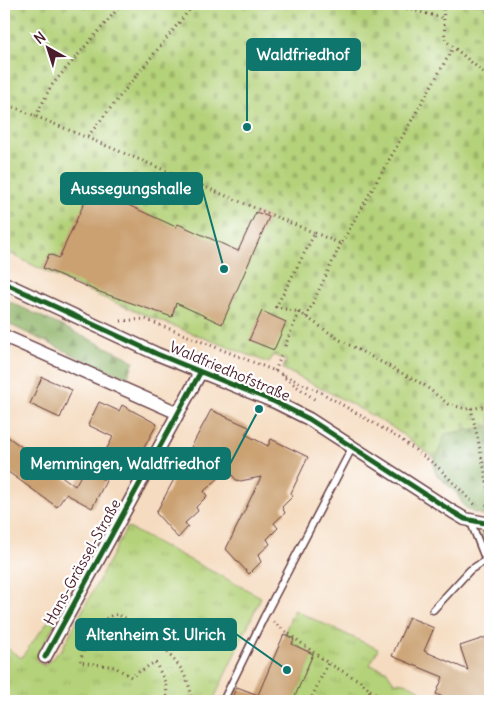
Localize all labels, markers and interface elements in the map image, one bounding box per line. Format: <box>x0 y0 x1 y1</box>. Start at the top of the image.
north arrow <box>22 22 72 72</box>
text: N <box>30 28 49 48</box>
callout: Waldfriedhof <box>247 39 360 70</box>
text: Waldfriedhof <box>257 44 350 64</box>
callout: Aussegungshalle <box>61 173 202 204</box>
text: Aussegungshalle <box>71 178 192 199</box>
street label: Waldfriedhofstraße <box>167 337 293 405</box>
callout: Memmingen, Waldfriedhof <box>21 448 230 479</box>
text: Memmingen, Waldfriedhof <box>30 453 220 474</box>
street label: Hans-Grässel-Straße <box>39 496 125 628</box>
callout: Altenheim St. Ulrich <box>76 619 236 650</box>
text: Altenheim St. Ulrich <box>86 624 226 644</box>

